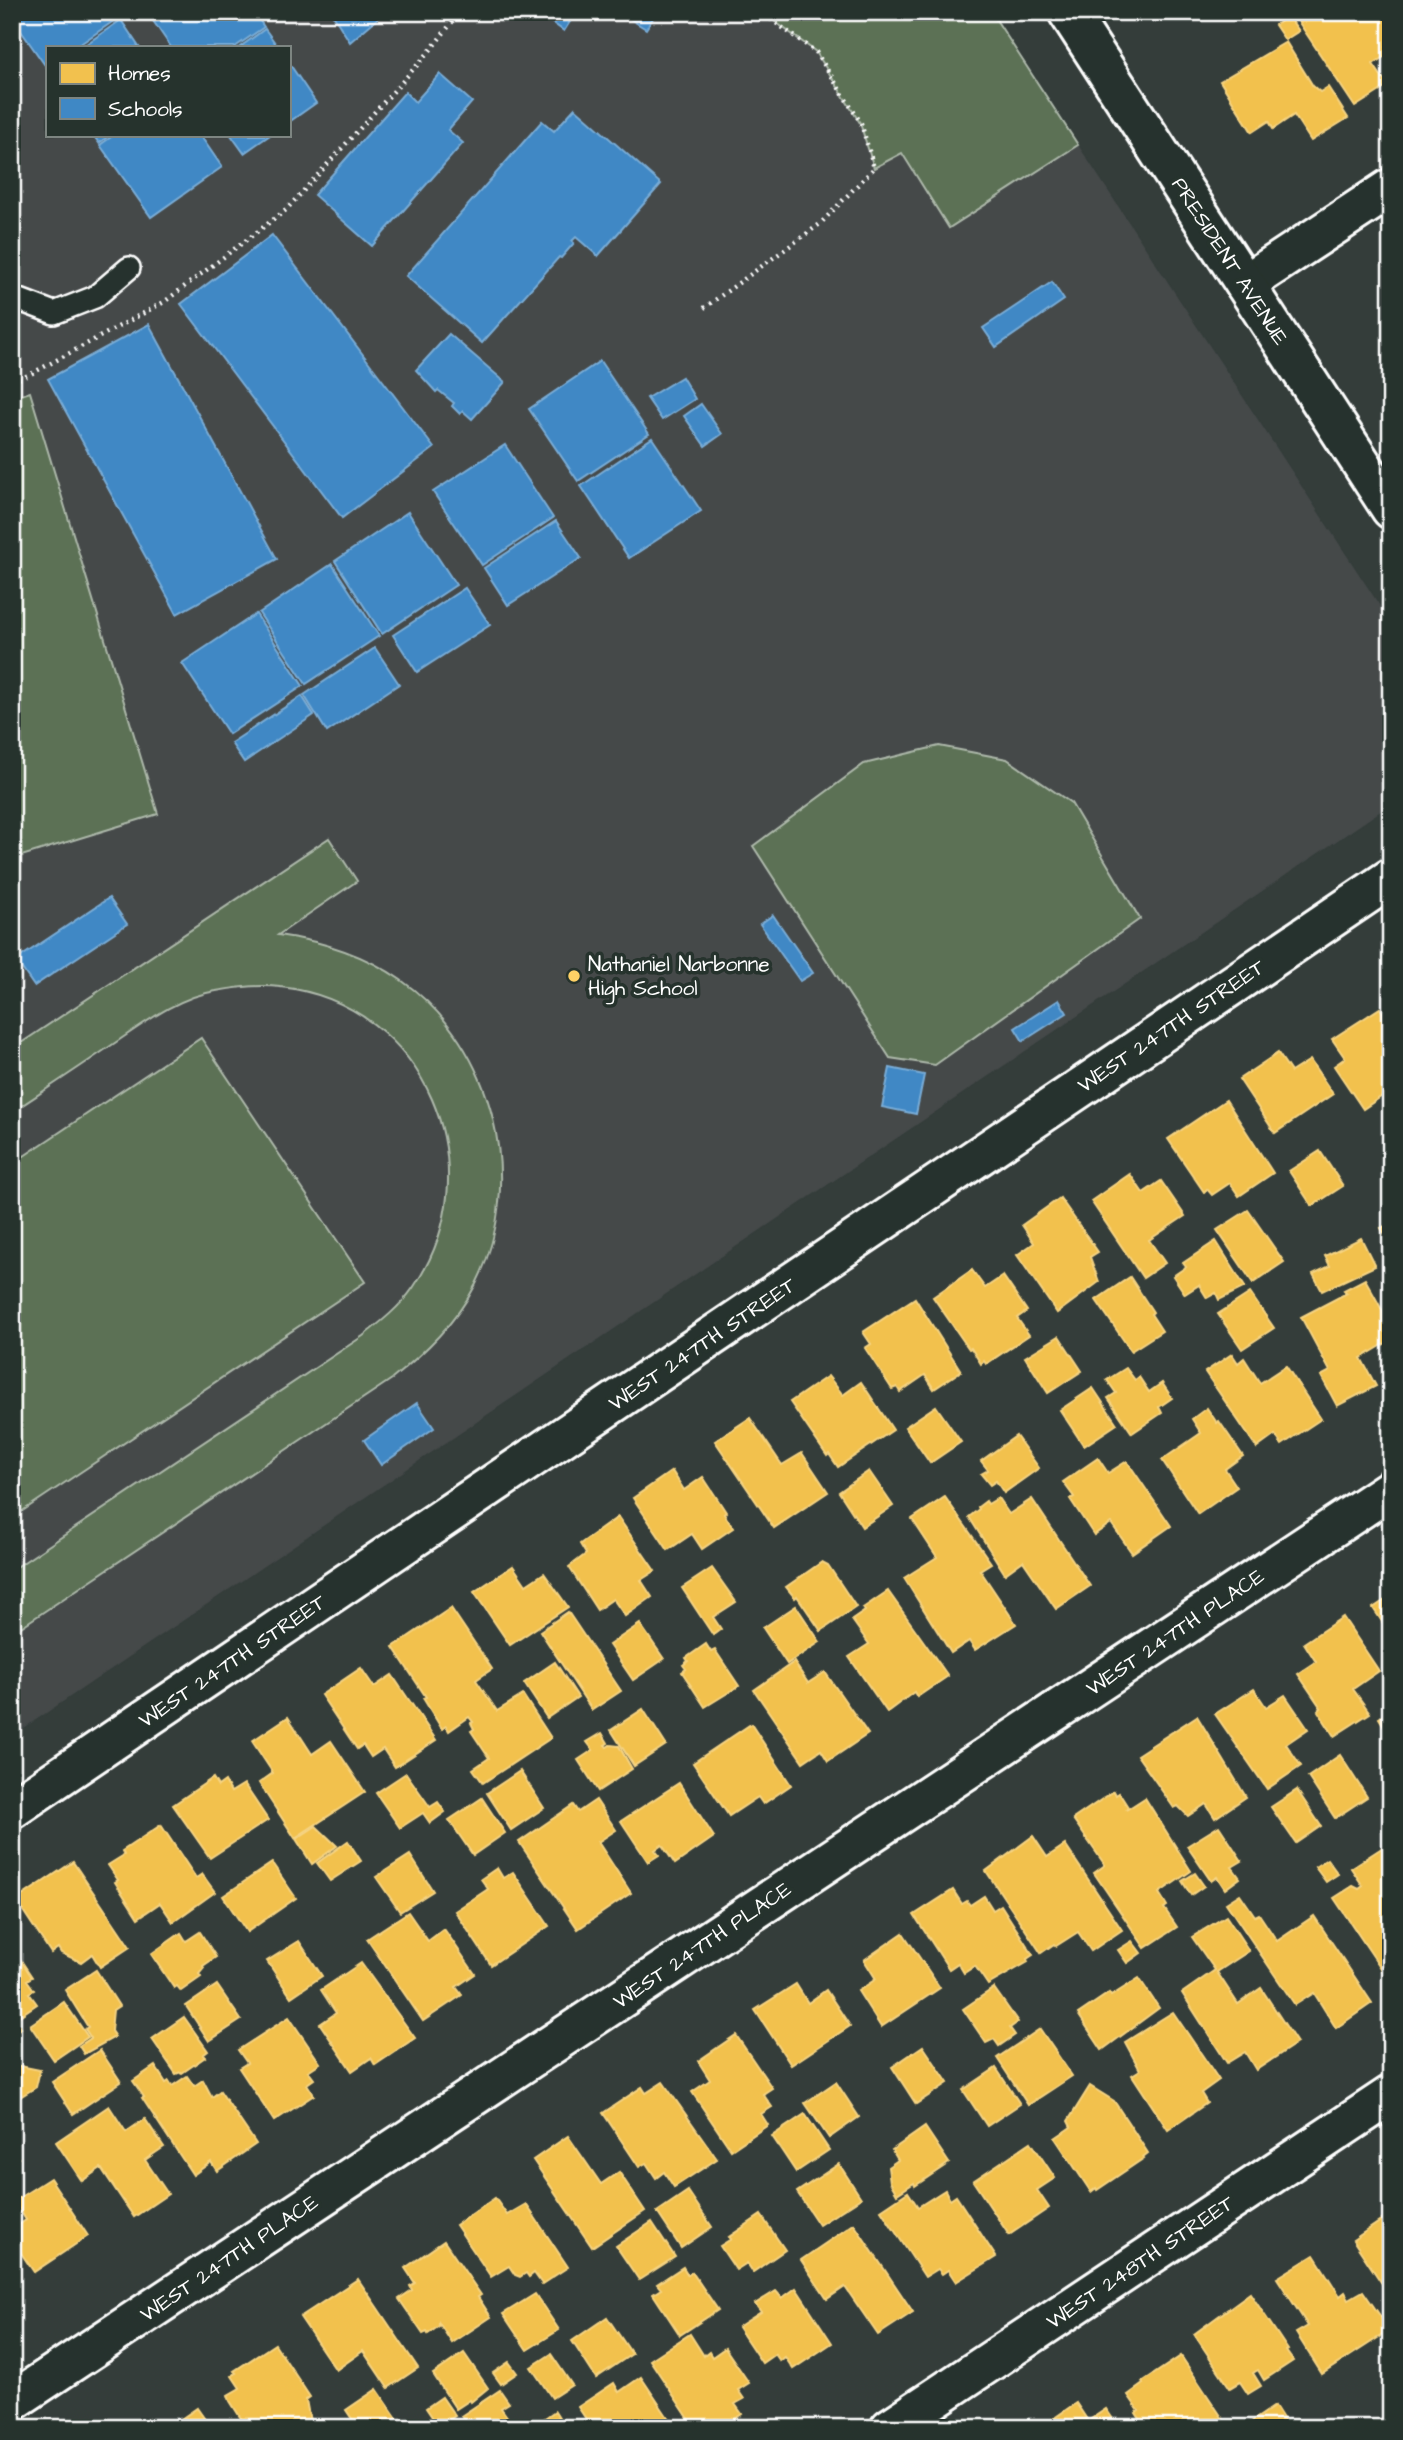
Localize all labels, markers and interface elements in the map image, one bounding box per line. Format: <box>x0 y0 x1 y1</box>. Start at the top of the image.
legend <box>46 46 290 136</box>
text: Homes <box>108 59 171 88</box>
text: Schools <box>108 95 183 124</box>
street label: PRESIDENT AVENUE <box>1164 172 1295 351</box>
place label: Nathaniel Narbonne High School <box>588 950 770 1005</box>
street label: WEST 247TH STREET <box>1072 952 1271 1100</box>
marker: Nathaniel Narbonne High School <box>566 968 582 984</box>
street label: WEST 247TH STREET <box>603 1270 802 1418</box>
street label: WEST 247TH PLACE <box>1080 1562 1271 1703</box>
street label: WEST 247TH STREET <box>133 1587 332 1735</box>
street label: WEST 247TH PLACE <box>607 1875 798 2016</box>
street label: WEST 247TH PLACE <box>134 2188 325 2329</box>
street label: WEST 248TH STREET <box>1041 2188 1241 2336</box>

